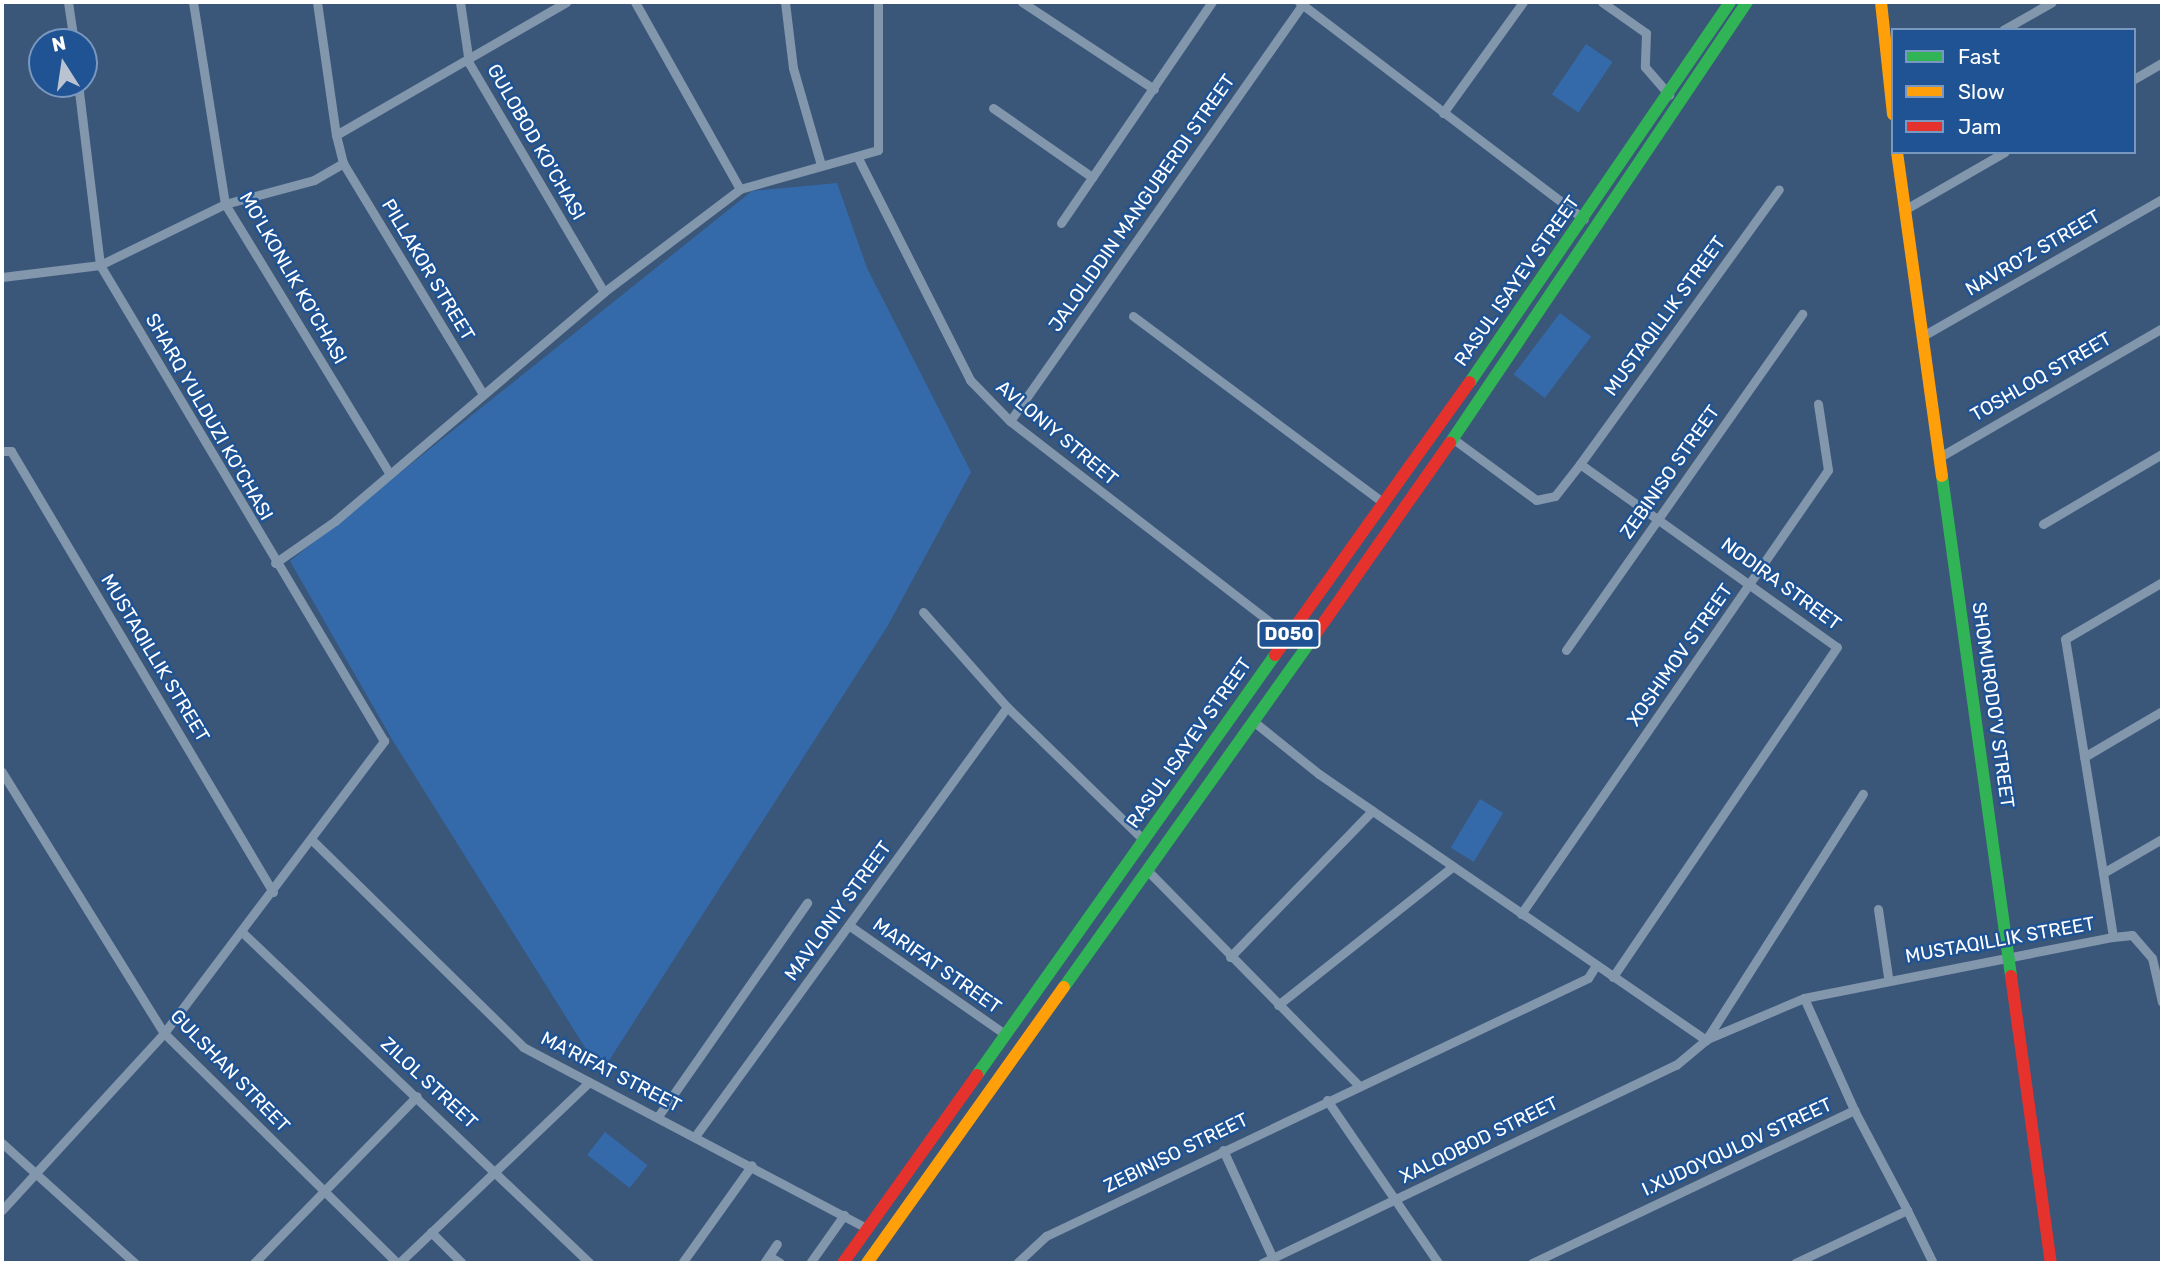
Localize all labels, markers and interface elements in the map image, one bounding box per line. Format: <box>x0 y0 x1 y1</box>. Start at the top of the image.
north arrow <box>28 28 98 98</box>
legend <box>1891 28 2136 154</box>
text: N <box>50 31 68 57</box>
text: Fast <box>1958 44 2000 69</box>
street label: GULOBOD KO'CHASI <box>482 60 590 224</box>
street label: JALOLIDDIN MANGUBERDI STREET <box>1044 70 1240 336</box>
text: Slow <box>1958 79 2005 104</box>
text: Jam <box>1958 114 2002 139</box>
street label: MO'LKONLIK KO'CHASI <box>234 188 352 368</box>
street label: RASUL ISAYEV STREET <box>1449 191 1585 371</box>
street label: PILLAKOR STREET <box>377 195 479 345</box>
street label: NAVRO'Z STREET <box>1961 205 2105 301</box>
street label: MUSTAQILLIK STREET <box>1599 232 1731 400</box>
street label: SHARQ YULDUZI KO'CHASI <box>140 309 278 525</box>
street label: TOSHLOQ STREET <box>1966 327 2116 427</box>
street label: AVLONIY STREET <box>991 375 1123 491</box>
street label: ZEBINISO STREET <box>1615 401 1725 543</box>
street label: NODIRA STREET <box>1716 533 1846 635</box>
street label: MUSTAQILLIK STREET <box>96 570 214 746</box>
street label: XOSHIMOV STREET <box>1622 579 1738 731</box>
street label: SHOMURODO'V STREET <box>1967 600 2019 810</box>
road number: D050 <box>1258 620 1320 648</box>
street label: RASUL ISAYEV STREET <box>1121 653 1257 833</box>
street label: MAVLONIY STREET <box>780 837 896 985</box>
street label: MUSTAQILLIK STREET <box>1903 912 2097 968</box>
street label: MARIFAT STREET <box>868 913 1006 1019</box>
street label: GULSHAN STREET <box>166 1005 294 1137</box>
street label: MA'RIFAT STREET <box>537 1027 685 1117</box>
street label: ZILOL STREET <box>376 1032 482 1134</box>
street label: ХALQOBOD STREET <box>1396 1092 1562 1188</box>
street label: I.ХUDOYQULOV STREET <box>1638 1093 1836 1201</box>
street label: ZEBINISO STREET <box>1100 1108 1252 1198</box>

